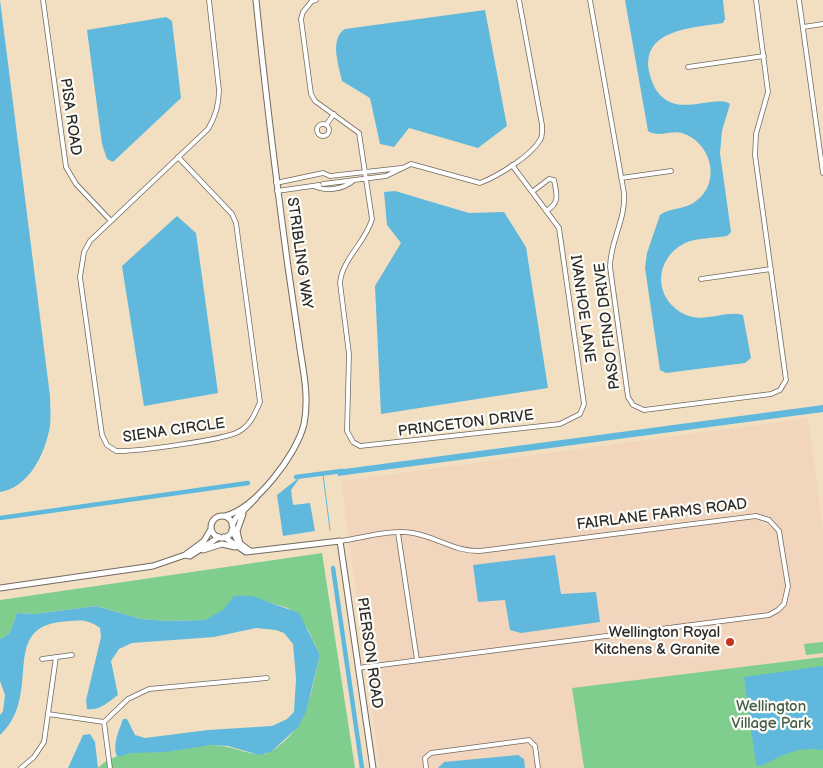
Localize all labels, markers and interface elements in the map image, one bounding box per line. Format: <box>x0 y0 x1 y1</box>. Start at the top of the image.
street label: PISA ROAD <box>56 77 84 157</box>
street label: STRIBLING WAY <box>282 196 316 310</box>
street label: IVANHOE LANE <box>566 254 598 364</box>
street label: PASO FINO DRIVE <box>591 261 625 391</box>
street label: PRINCETON DRIVE <box>397 407 535 441</box>
street label: SIENA CIRCLE <box>122 415 226 447</box>
street label: FAIRLANE FARMS ROAD <box>576 496 748 534</box>
street label: PIERSON ROAD <box>352 596 386 710</box>
place label: Wellington Royal Kitchens & Granite <box>594 624 720 659</box>
marker: Wellington Royal Kitchens & Granite <box>724 636 736 648</box>
park label: Wellington Village Park <box>731 698 811 733</box>

